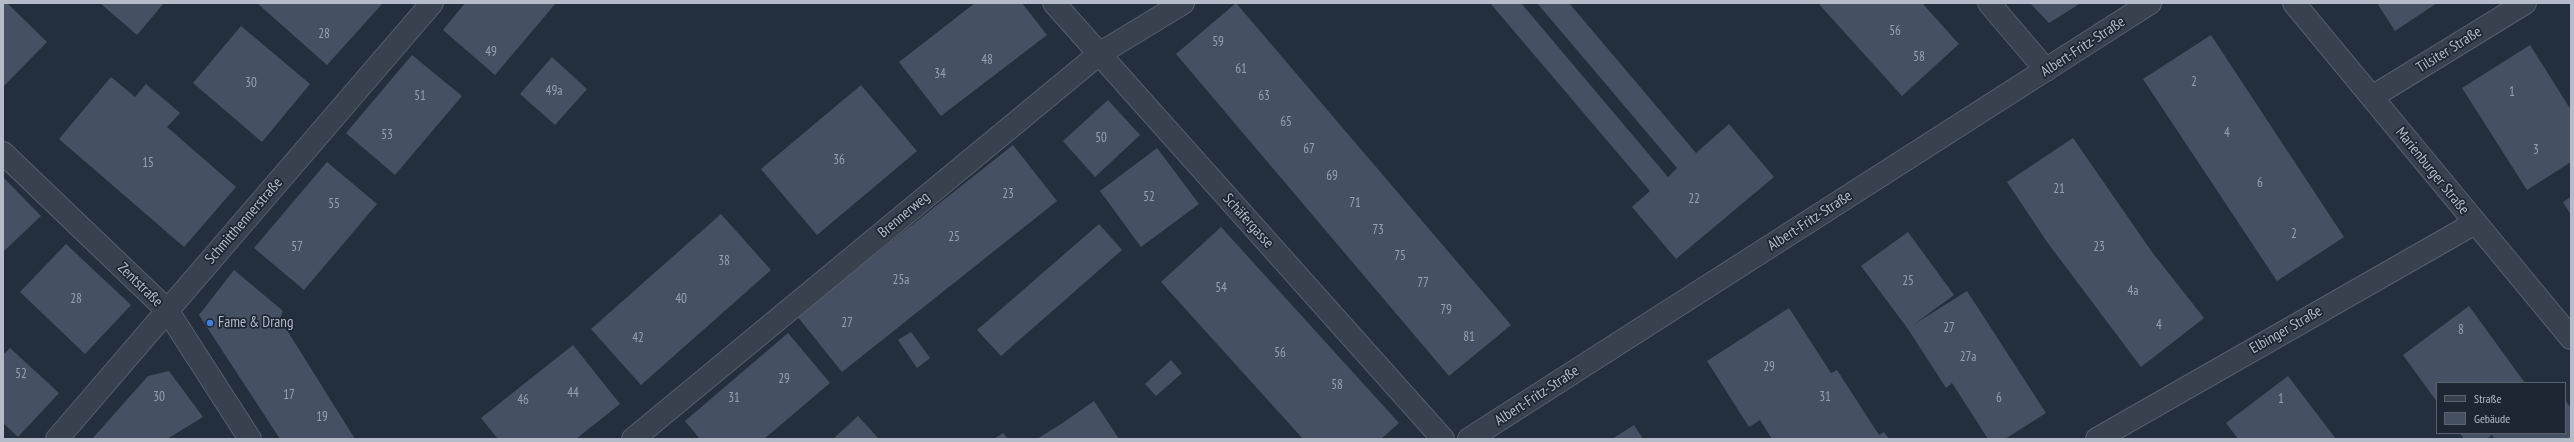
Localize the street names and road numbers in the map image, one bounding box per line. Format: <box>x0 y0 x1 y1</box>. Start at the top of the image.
street label: Albert-Fritz-Straße <box>2037 13 2129 81</box>
street label: Tilsiter Straße <box>2413 23 2485 77</box>
street label: Marienburger Straße <box>2391 124 2473 218</box>
street label: Schmitthennerstraße <box>202 174 286 268</box>
street label: Albert-Fritz-Straße <box>1764 187 1856 255</box>
street label: Brennerweg <box>874 188 934 242</box>
street label: Schäfergasse <box>1219 190 1277 252</box>
street label: Zentstraße <box>114 259 166 311</box>
street label: Elbinger Straße <box>2247 302 2325 358</box>
street label: Albert-Fritz-Straße <box>1491 362 1583 430</box>

